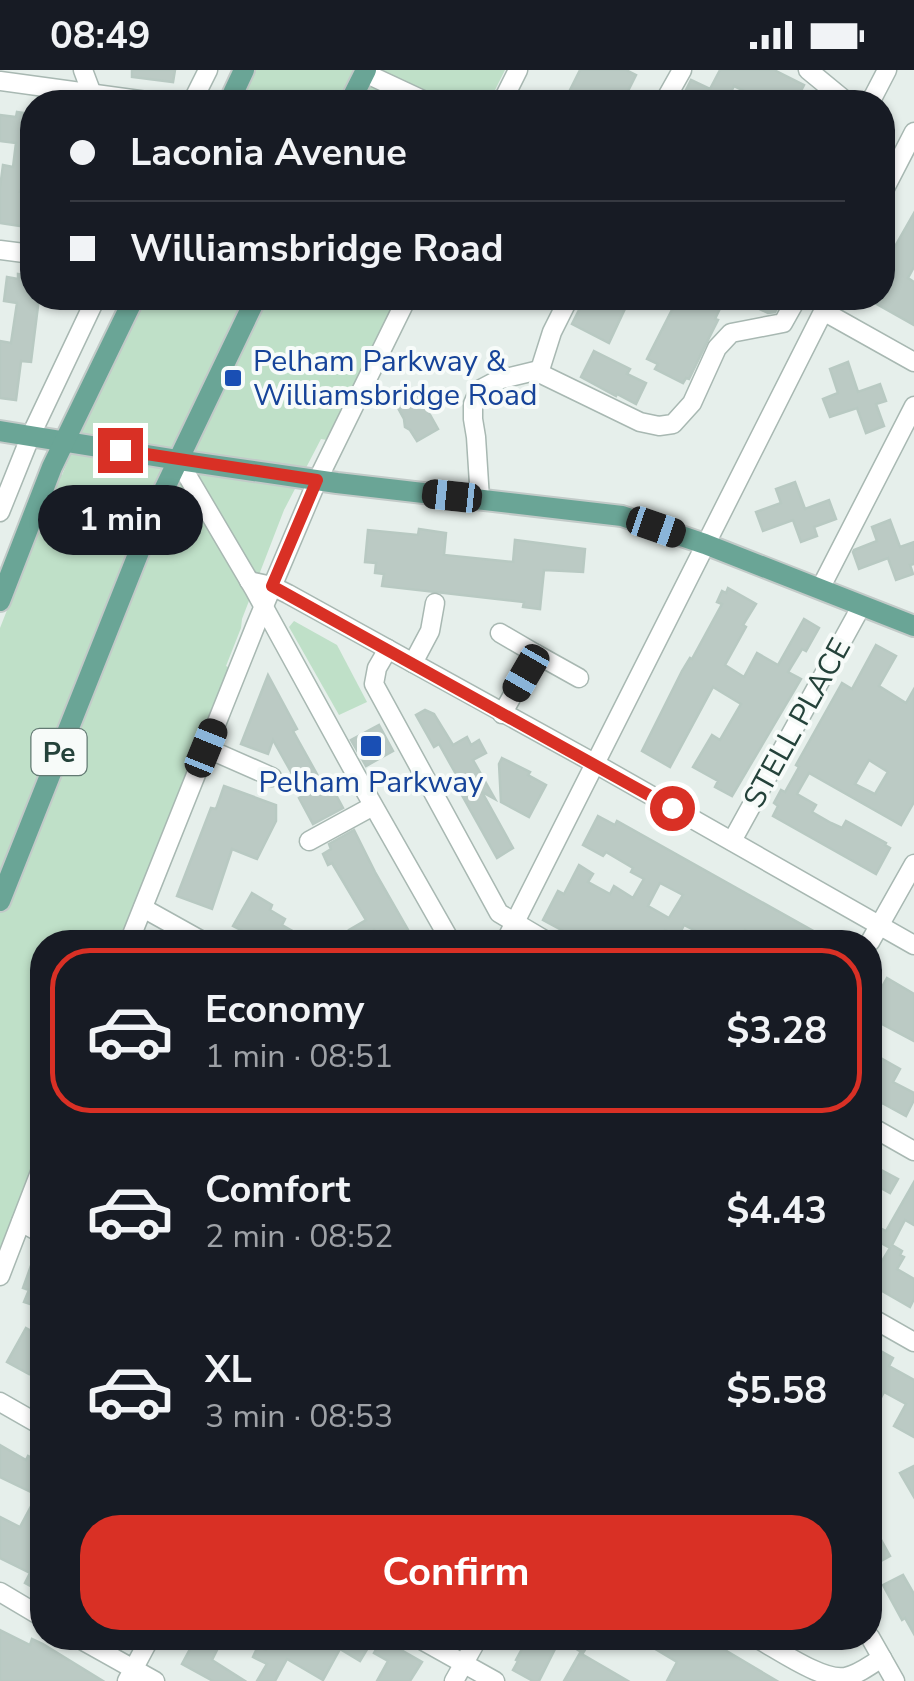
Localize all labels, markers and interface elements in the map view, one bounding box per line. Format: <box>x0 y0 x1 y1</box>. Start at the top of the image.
text: 08:49 <box>50 10 151 61</box>
text: Laconia Avenue <box>130 127 407 178</box>
text: Williamsbridge Road <box>130 223 504 274</box>
place label: Pelham Parkway & Williamsbridge Road <box>253 341 537 416</box>
marker: Pelham Parkway & Williamsbridge Road <box>222 367 244 389</box>
route end <box>98 428 143 473</box>
car <box>421 478 483 514</box>
callout: 1 min <box>38 485 202 555</box>
text: 1 min <box>79 498 162 541</box>
car <box>623 503 689 551</box>
street label: STELL PLACE <box>734 631 861 815</box>
car <box>498 640 554 706</box>
car <box>181 715 231 781</box>
road number: Pe <box>32 729 86 775</box>
marker: Pelham Parkway <box>358 733 384 759</box>
place label: Pelham Parkway <box>258 762 484 803</box>
route start <box>650 786 695 831</box>
text: Economy <box>205 984 364 1035</box>
icon: car <box>85 986 175 1076</box>
text: $3.28 <box>726 1005 827 1056</box>
text: 1 min · 08:51 <box>205 1035 393 1078</box>
text: Comfort <box>205 1164 350 1215</box>
icon: car <box>85 1166 175 1256</box>
text: $4.43 <box>726 1185 827 1236</box>
text: 2 min · 08:52 <box>205 1215 393 1258</box>
text: XL <box>205 1344 252 1395</box>
icon: car <box>85 1346 175 1436</box>
text: $5.58 <box>726 1365 827 1416</box>
text: 3 min · 08:53 <box>205 1395 393 1438</box>
button: Confirm <box>80 1515 832 1630</box>

